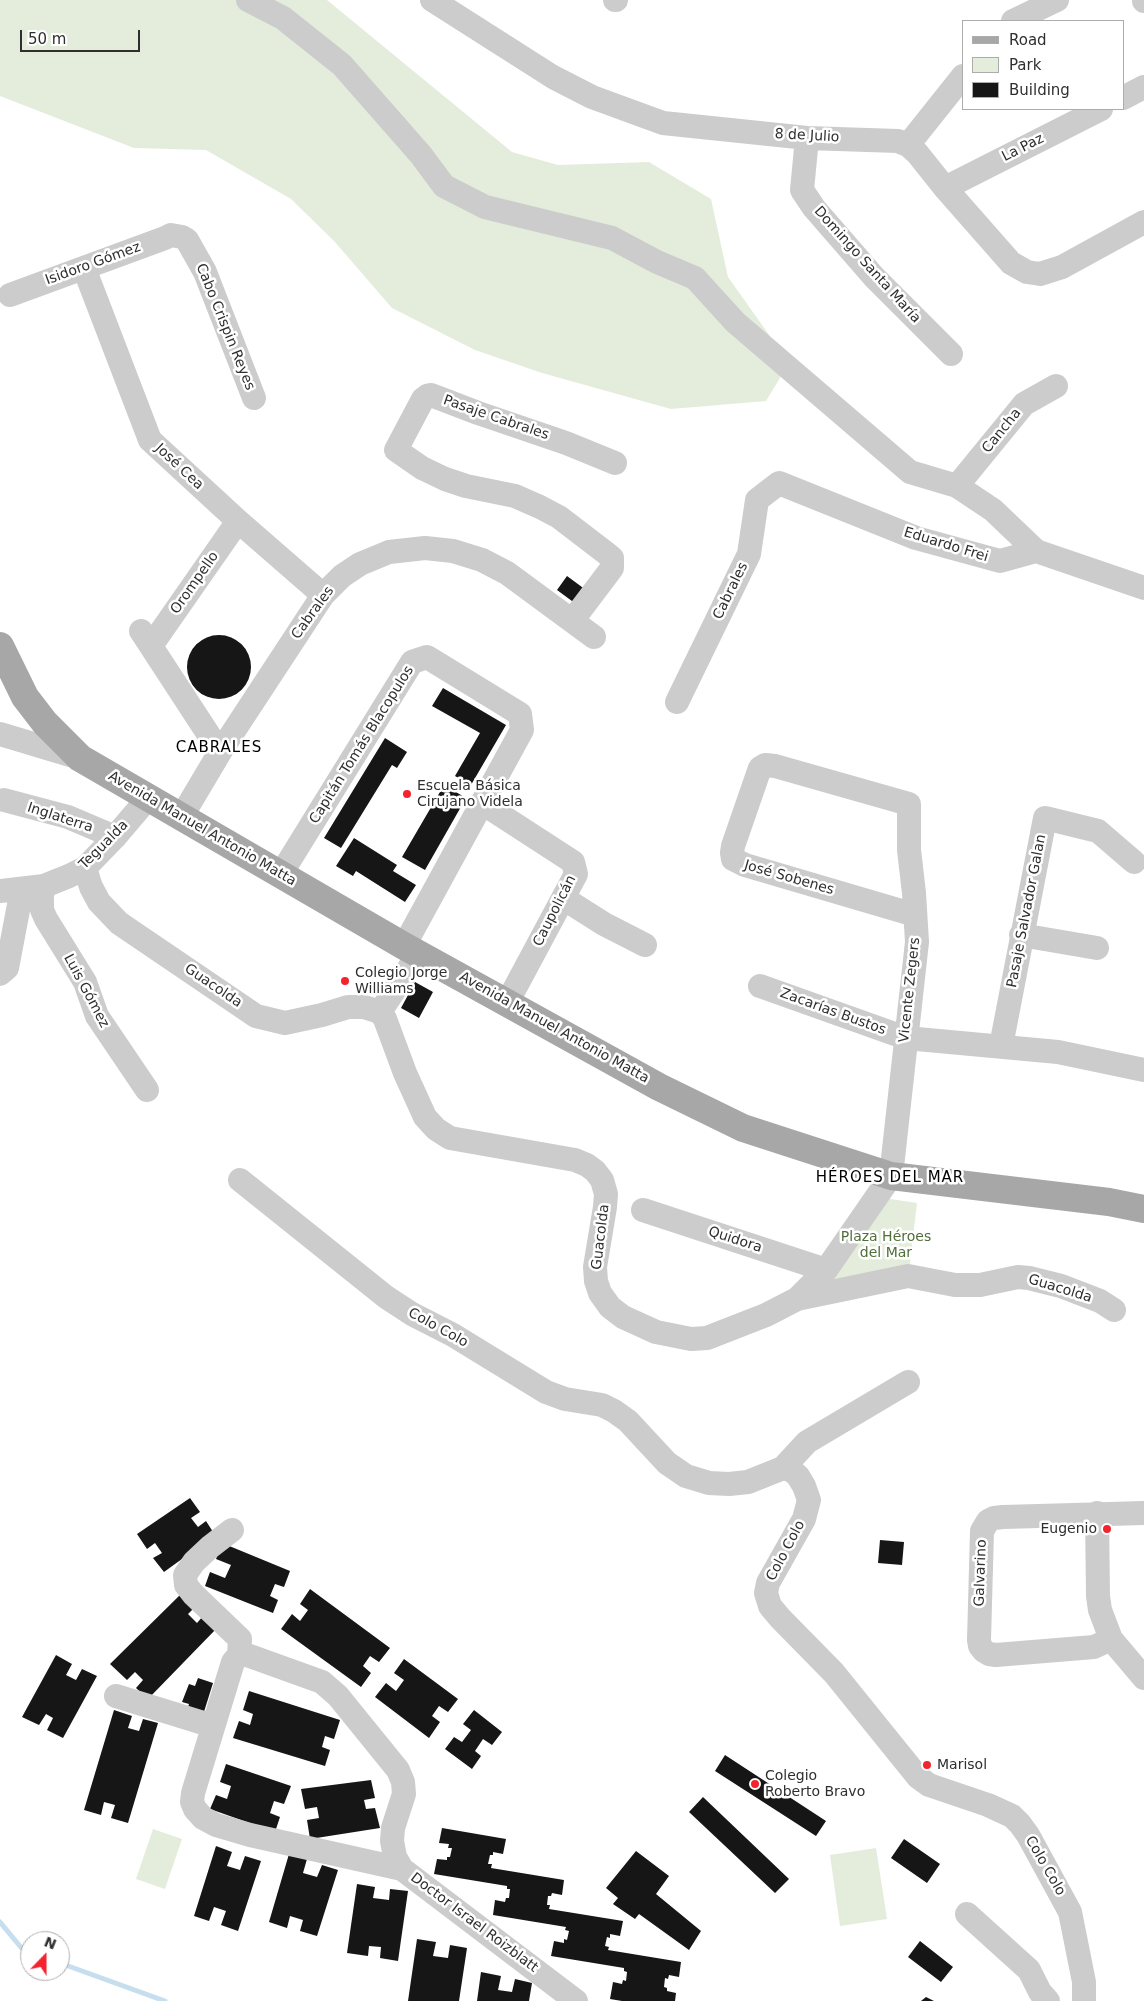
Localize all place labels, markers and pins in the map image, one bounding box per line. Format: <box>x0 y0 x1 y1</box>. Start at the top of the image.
place label: Escuela Básica Cirujano Videla <box>417 778 523 810</box>
marker: Escuela Básica Cirujano Videla <box>401 788 413 800</box>
place label: Colegio Jorge Williams <box>355 965 447 998</box>
marker: Colegio Jorge Williams <box>339 975 351 987</box>
place label: Eugenio <box>1040 1521 1097 1537</box>
marker: Eugenio <box>1101 1523 1113 1535</box>
place label: Marisol <box>937 1757 987 1773</box>
marker: Marisol <box>921 1759 933 1771</box>
place label: Colegio Roberto Bravo <box>765 1768 865 1800</box>
marker: Colegio Roberto Bravo <box>749 1778 761 1790</box>

